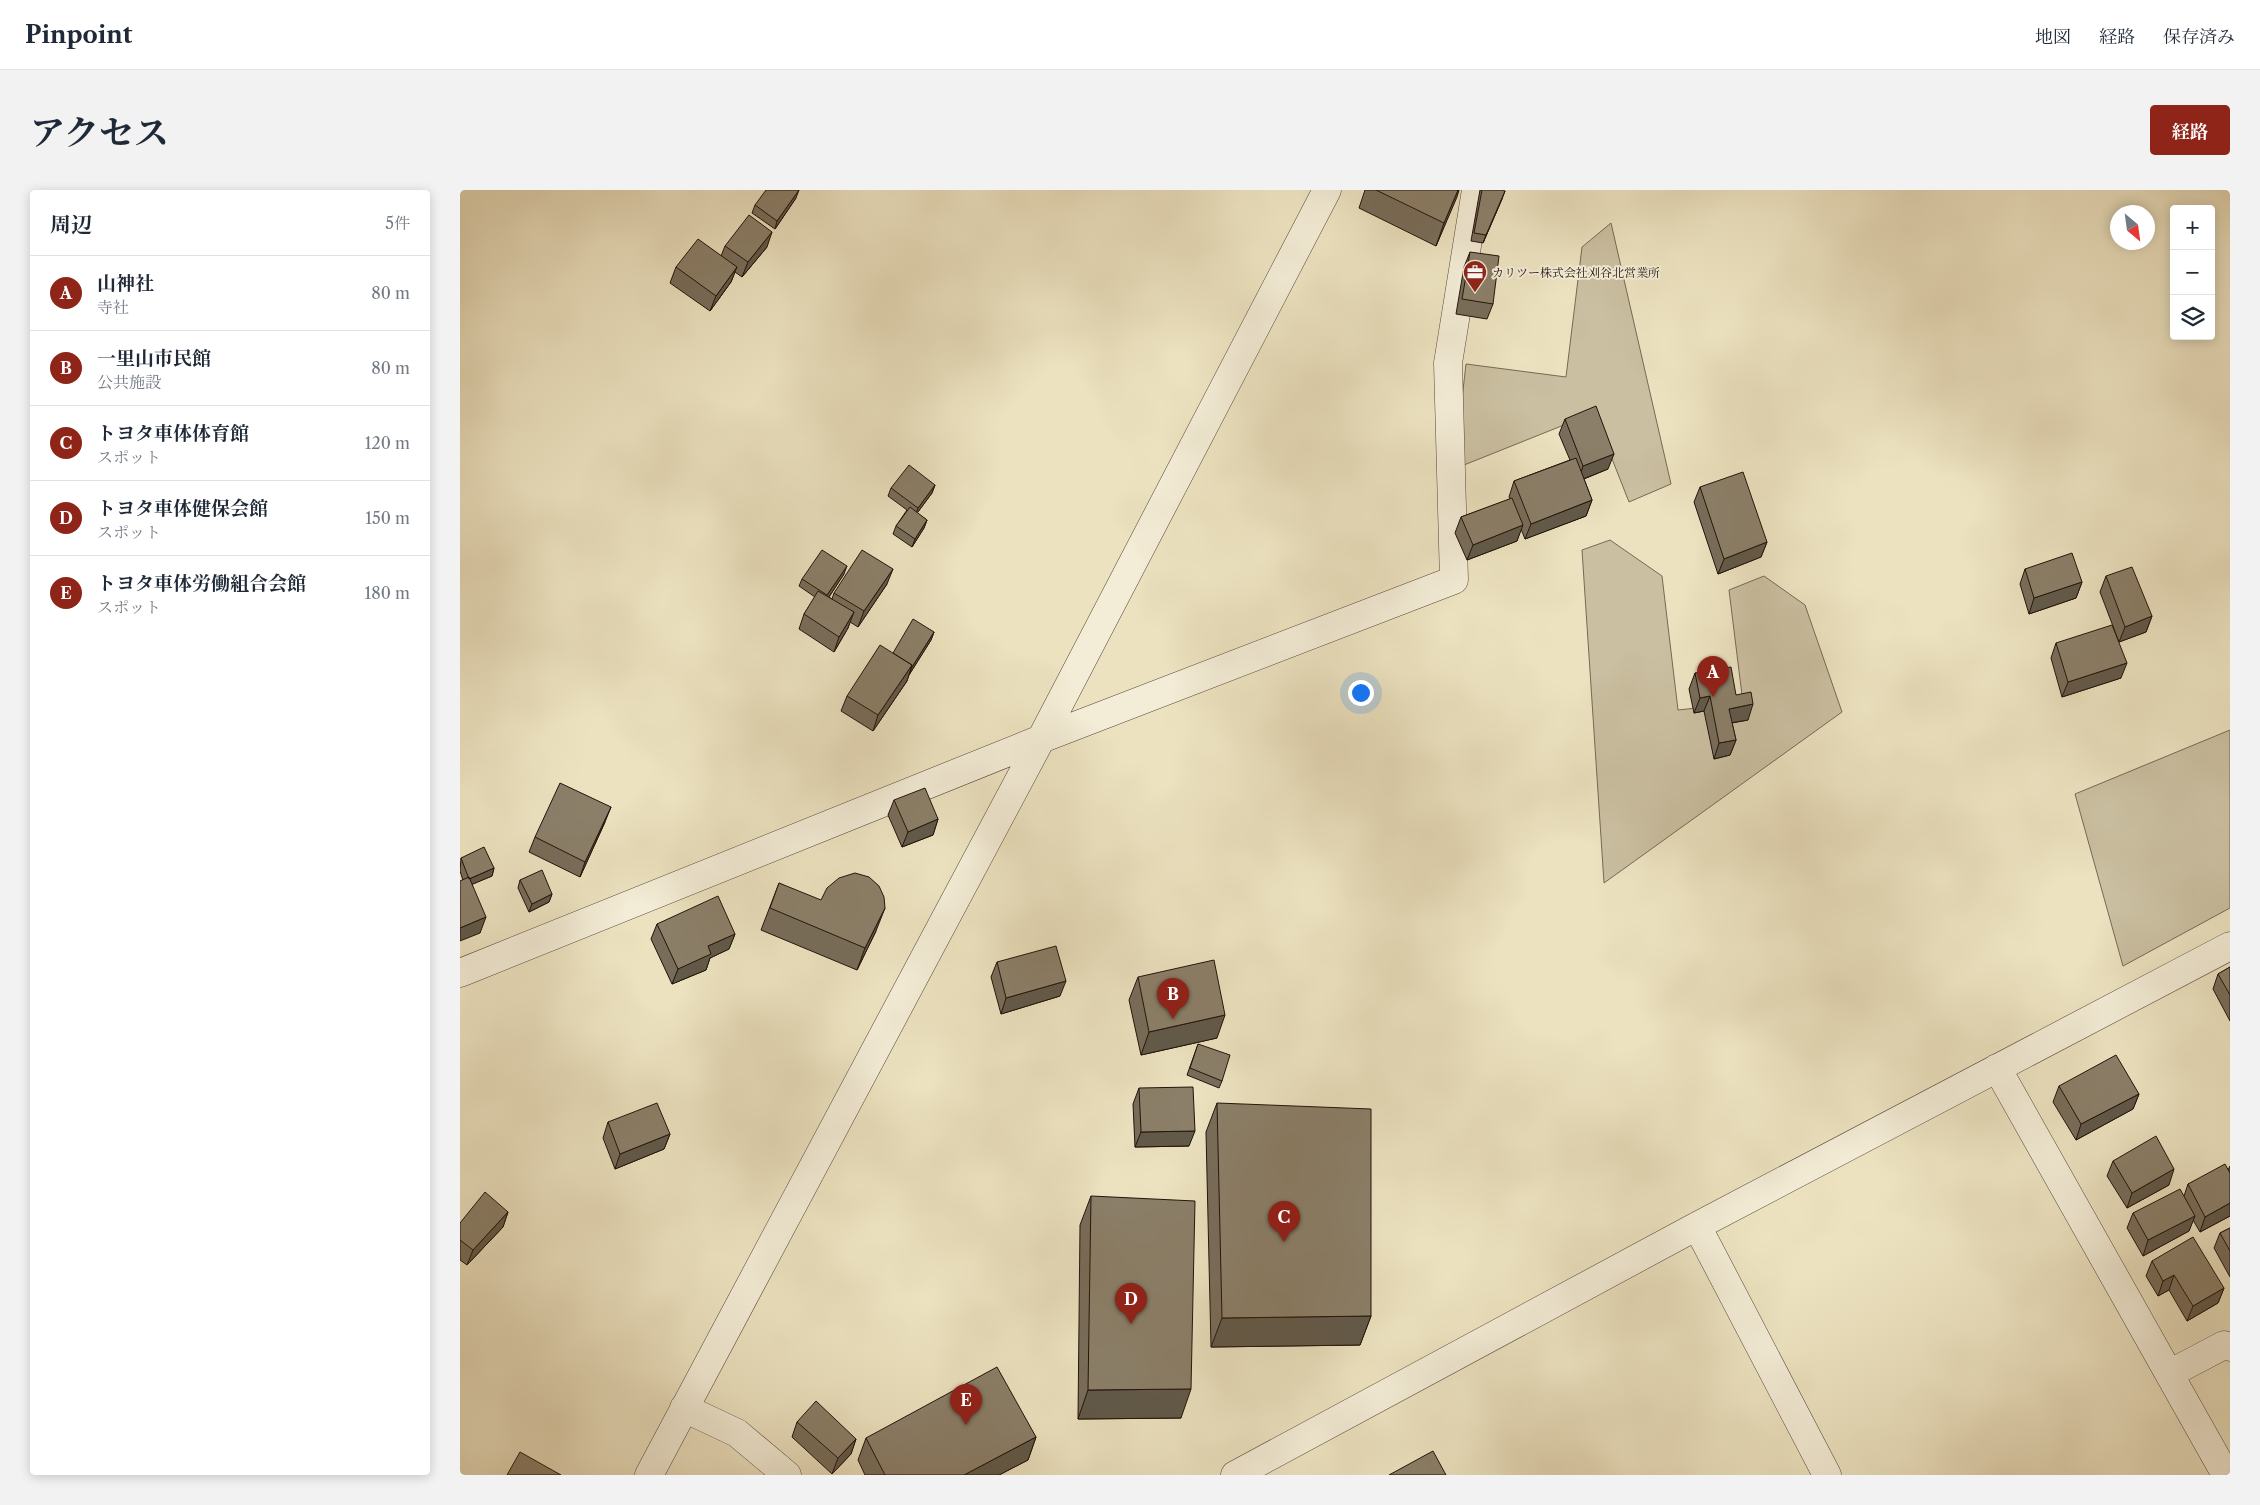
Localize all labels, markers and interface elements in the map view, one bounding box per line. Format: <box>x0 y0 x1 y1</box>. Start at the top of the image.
text: Pinpoint <box>25 20 132 49</box>
text: 地図 <box>2035 26 2071 48</box>
text: 経路 <box>2099 26 2135 48</box>
text: 保存済み <box>2163 26 2235 48</box>
button: 経路 <box>2150 105 2230 155</box>
text: アクセス <box>30 111 169 154</box>
north arrow <box>2110 205 2155 250</box>
map controls <box>2170 205 2215 340</box>
button: + <box>2170 205 2215 250</box>
text: 周辺 <box>50 212 92 237</box>
text: 5件 <box>385 213 410 233</box>
button: − <box>2170 250 2215 295</box>
office icon: カリツー株式会社刈谷北営業所 <box>1462 259 1488 293</box>
place label: カリツー株式会社刈谷北営業所 <box>1492 265 1660 280</box>
text: 山神社 <box>97 272 154 295</box>
text: A <box>60 283 72 303</box>
text: 80 m <box>371 283 410 303</box>
button: layers <box>2170 295 2215 340</box>
text: 寺社 <box>97 297 129 317</box>
text: 一里山市民館 <box>97 347 211 370</box>
text: B <box>60 358 72 378</box>
text: 80 m <box>371 358 410 378</box>
text: 公共施設 <box>97 372 161 392</box>
text: トヨタ車体体育館 <box>97 422 249 445</box>
text: C <box>60 433 72 453</box>
text: 120 m <box>365 433 410 453</box>
text: スポット <box>97 447 161 467</box>
text: トヨタ車体健保会館 <box>97 497 268 520</box>
text: D <box>59 508 73 528</box>
text: 150 m <box>365 508 410 528</box>
text: スポット <box>97 522 161 542</box>
text: トヨタ車体労働組合会館 <box>97 572 306 595</box>
text: E <box>60 583 72 603</box>
text: 180 m <box>364 583 410 603</box>
text: スポット <box>97 597 161 617</box>
pin: A <box>1697 656 1729 697</box>
your location <box>1348 680 1374 706</box>
pin: B <box>1157 978 1189 1019</box>
pin: C <box>1268 1201 1300 1242</box>
pin: D <box>1115 1283 1147 1324</box>
pin: E <box>950 1384 982 1425</box>

